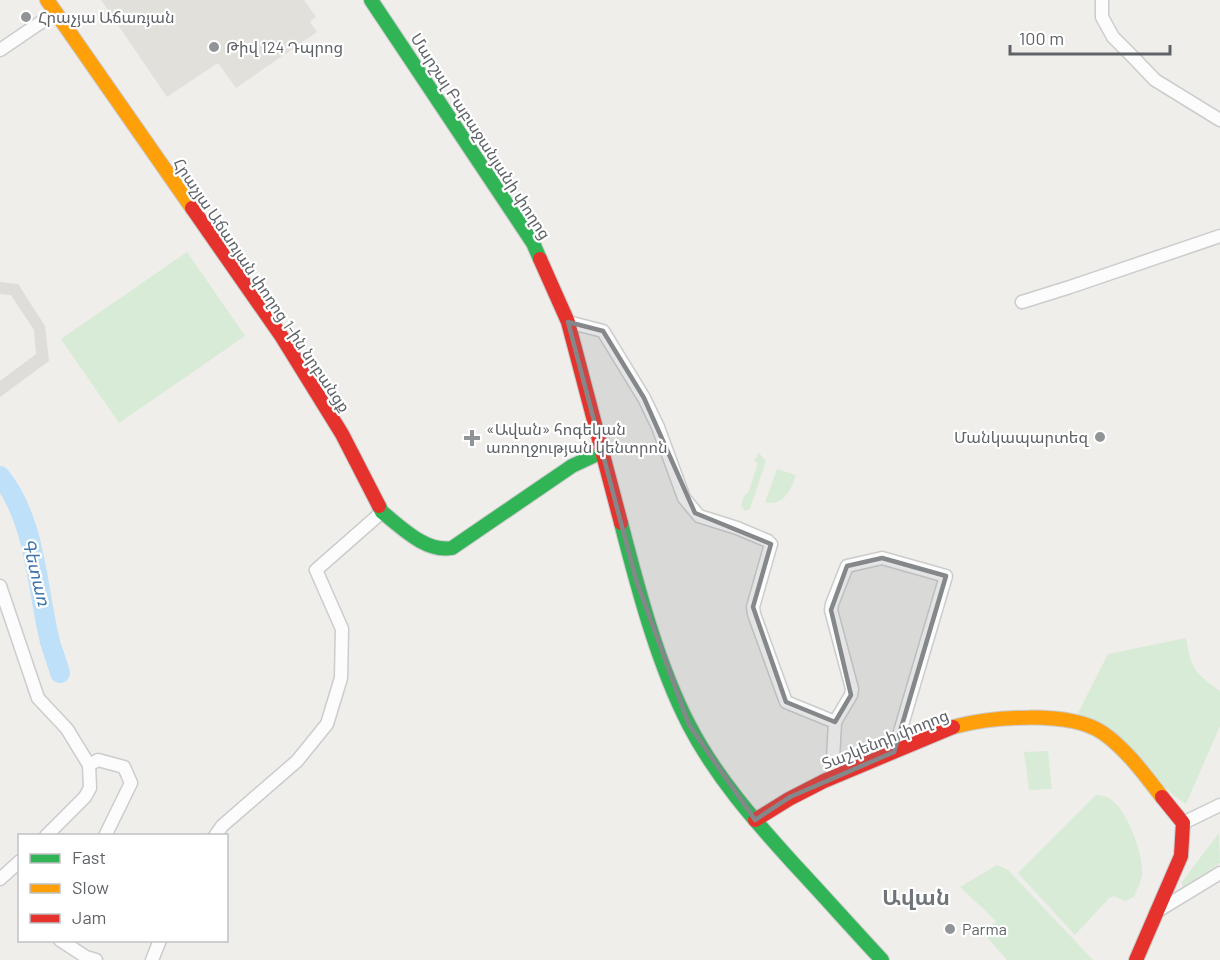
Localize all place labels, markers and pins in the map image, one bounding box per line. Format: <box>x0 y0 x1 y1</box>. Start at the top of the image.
place label: Հրաչյա Աճառյան <box>38 7 175 27</box>
marker: Հրաչյա Աճառյան <box>19 10 33 24</box>
place label: Թիվ 124 Դպրոց <box>226 37 343 57</box>
marker: Թիվ 124 Դպրոց <box>207 40 221 54</box>
place label: «Ավան» հոգեկան առողջության կենտրոն <box>486 419 668 457</box>
place label: Մանկապարտեզ <box>954 427 1089 447</box>
marker: «Ավան» հոգեկան առողջության կենտրոն <box>463 429 481 447</box>
marker: Մանկապարտեզ <box>1093 430 1107 444</box>
place label: Parma <box>962 919 1007 938</box>
marker: Parma <box>943 922 957 936</box>

